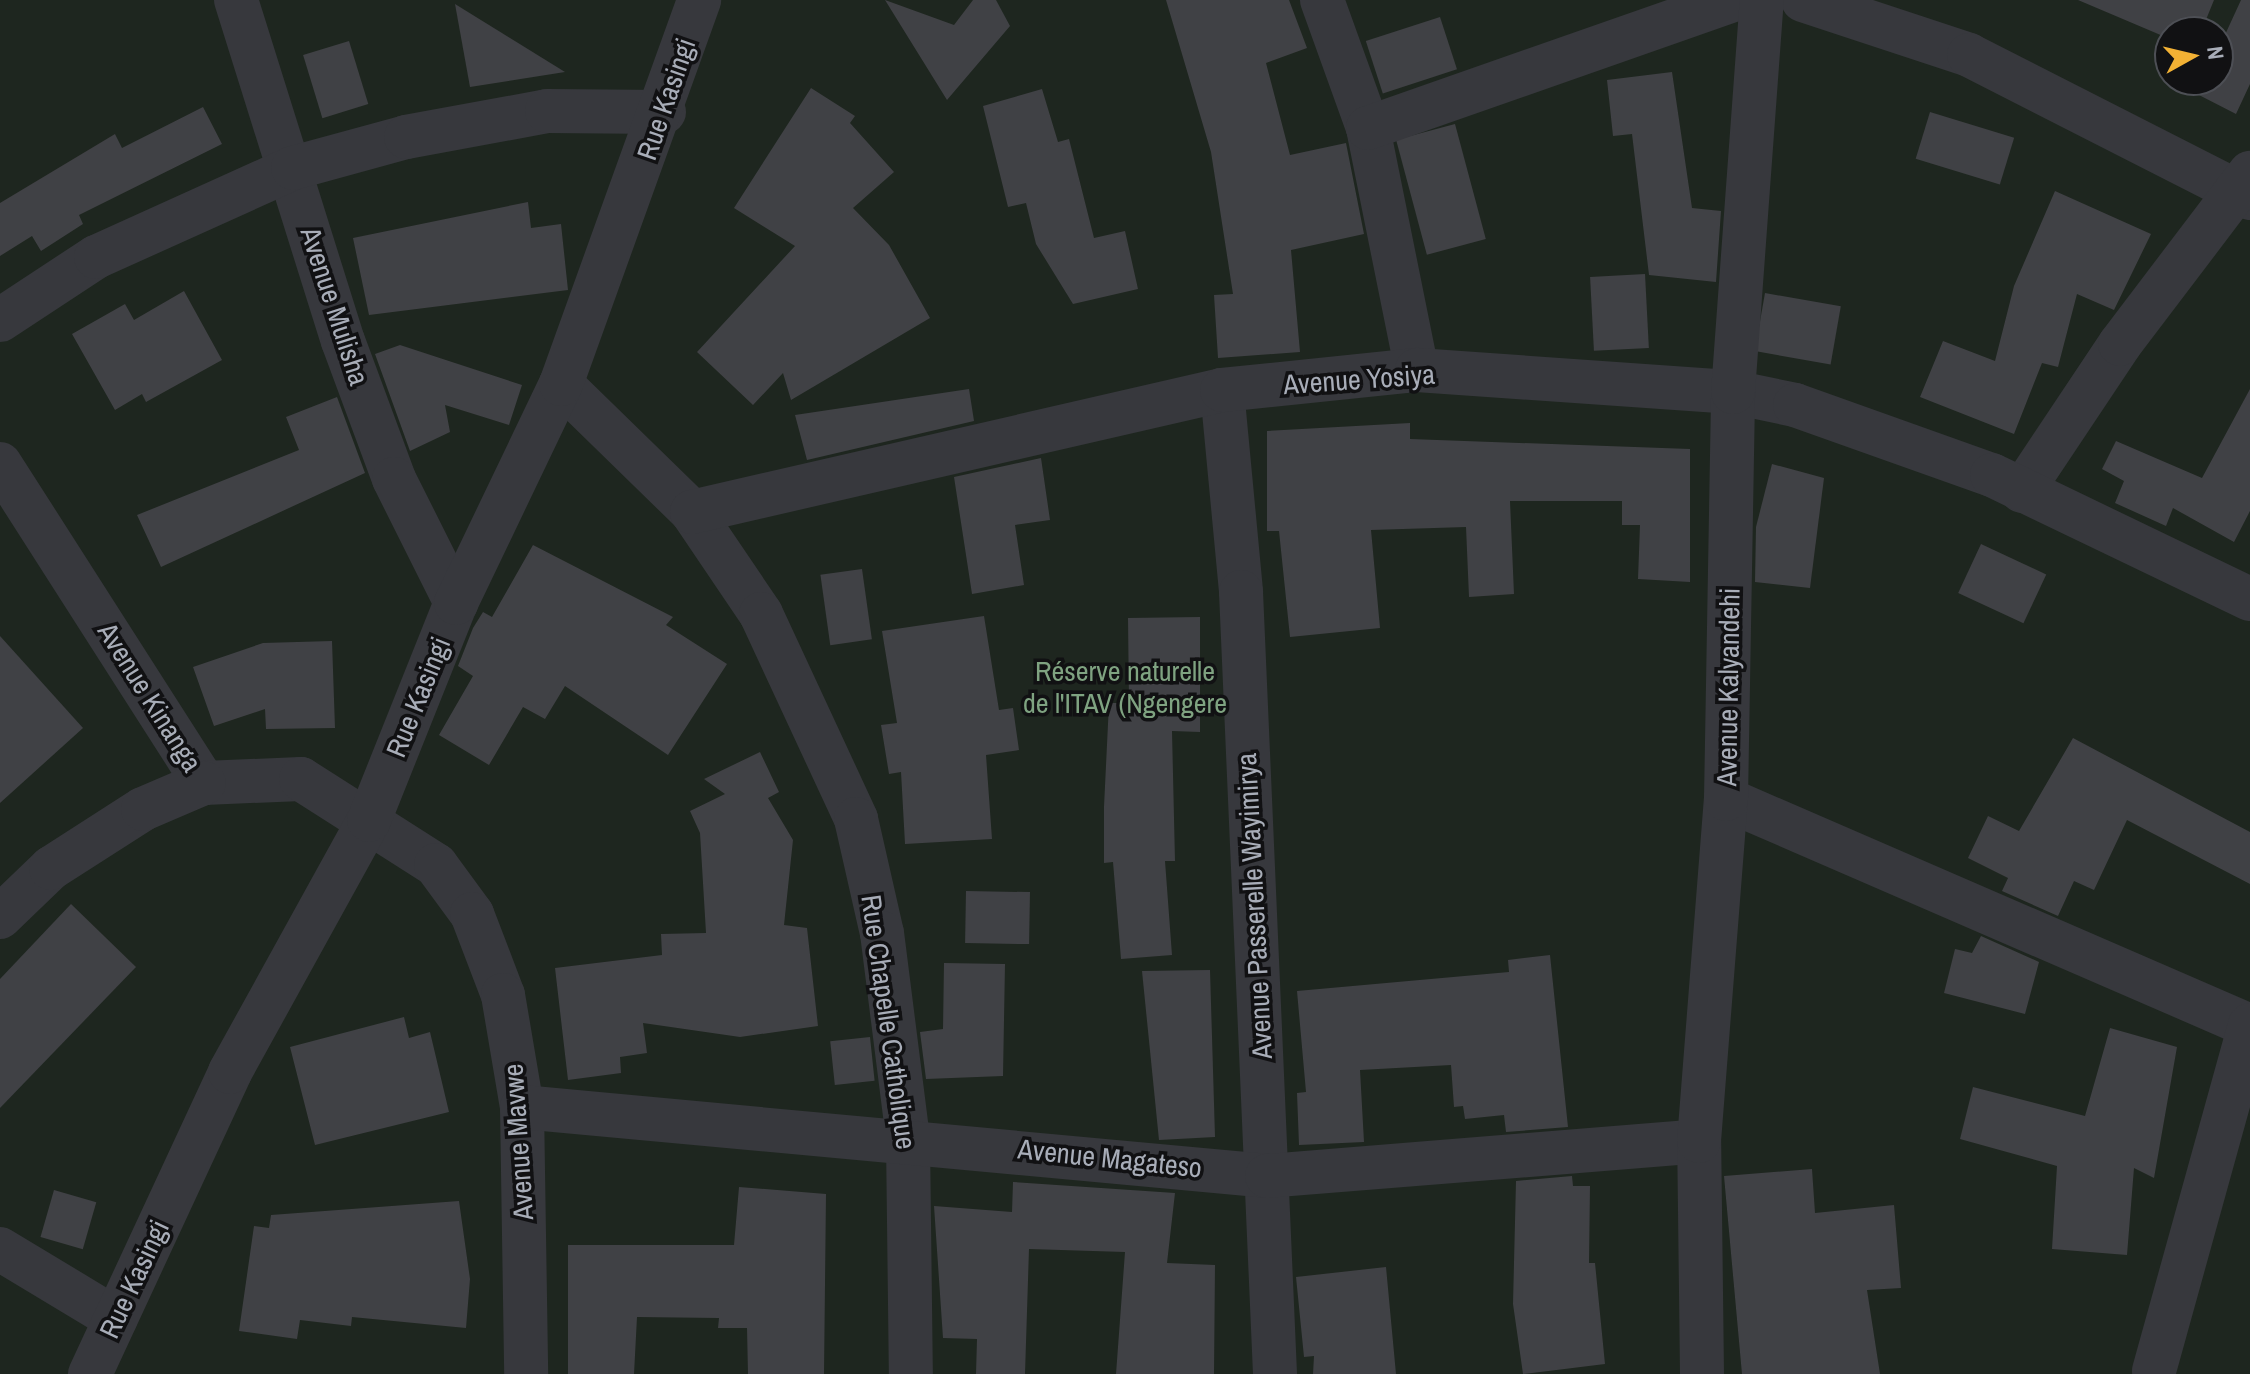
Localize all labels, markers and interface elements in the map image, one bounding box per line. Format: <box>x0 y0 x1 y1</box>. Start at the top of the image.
north arrow <box>2154 16 2234 96</box>
street label: Rue Kasingi <box>630 34 702 164</box>
text: N <box>2200 44 2232 61</box>
street label: Avenue Mulisha <box>294 223 376 389</box>
street label: Avenue Yosiya <box>1282 357 1436 401</box>
street label: Avenue Kalyandehi <box>1709 587 1747 787</box>
street label: Avenue Kinanga <box>91 616 209 778</box>
street label: Rue Kasingi <box>379 632 457 762</box>
park label: Réserve naturelle de l'ITAV (Ngengere <box>1023 654 1227 720</box>
street label: Avenue Passerelle Wayimirya <box>1229 752 1279 1060</box>
street label: Rue Chapelle Catholique <box>855 893 923 1151</box>
street label: Avenue Mavwe <box>496 1063 540 1221</box>
street label: Avenue Magateso <box>1016 1132 1204 1184</box>
street label: Rue Kasingi <box>92 1215 176 1343</box>

